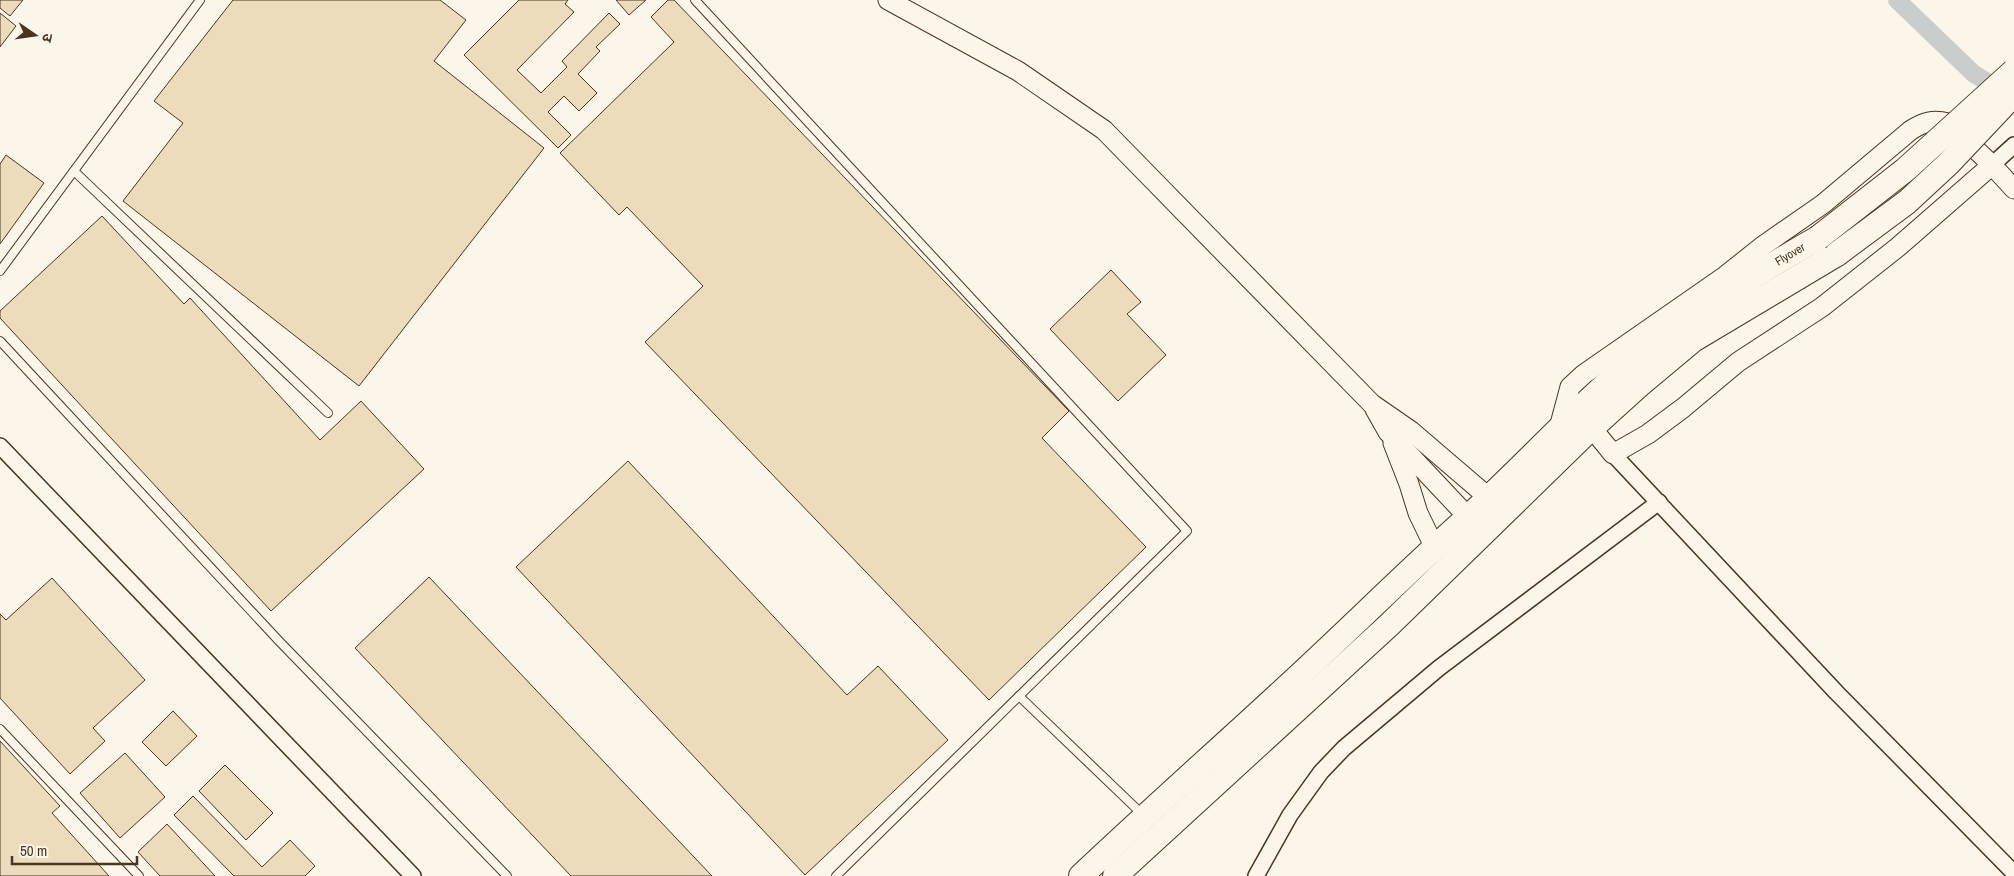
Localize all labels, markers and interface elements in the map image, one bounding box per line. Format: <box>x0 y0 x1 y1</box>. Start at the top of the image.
north arrow <box>10 10 60 60</box>
text: उ <box>38 32 57 45</box>
street label: Flyover <box>1772 239 1809 269</box>
scale bar <box>12 834 138 866</box>
text: 50 m <box>20 840 47 861</box>

